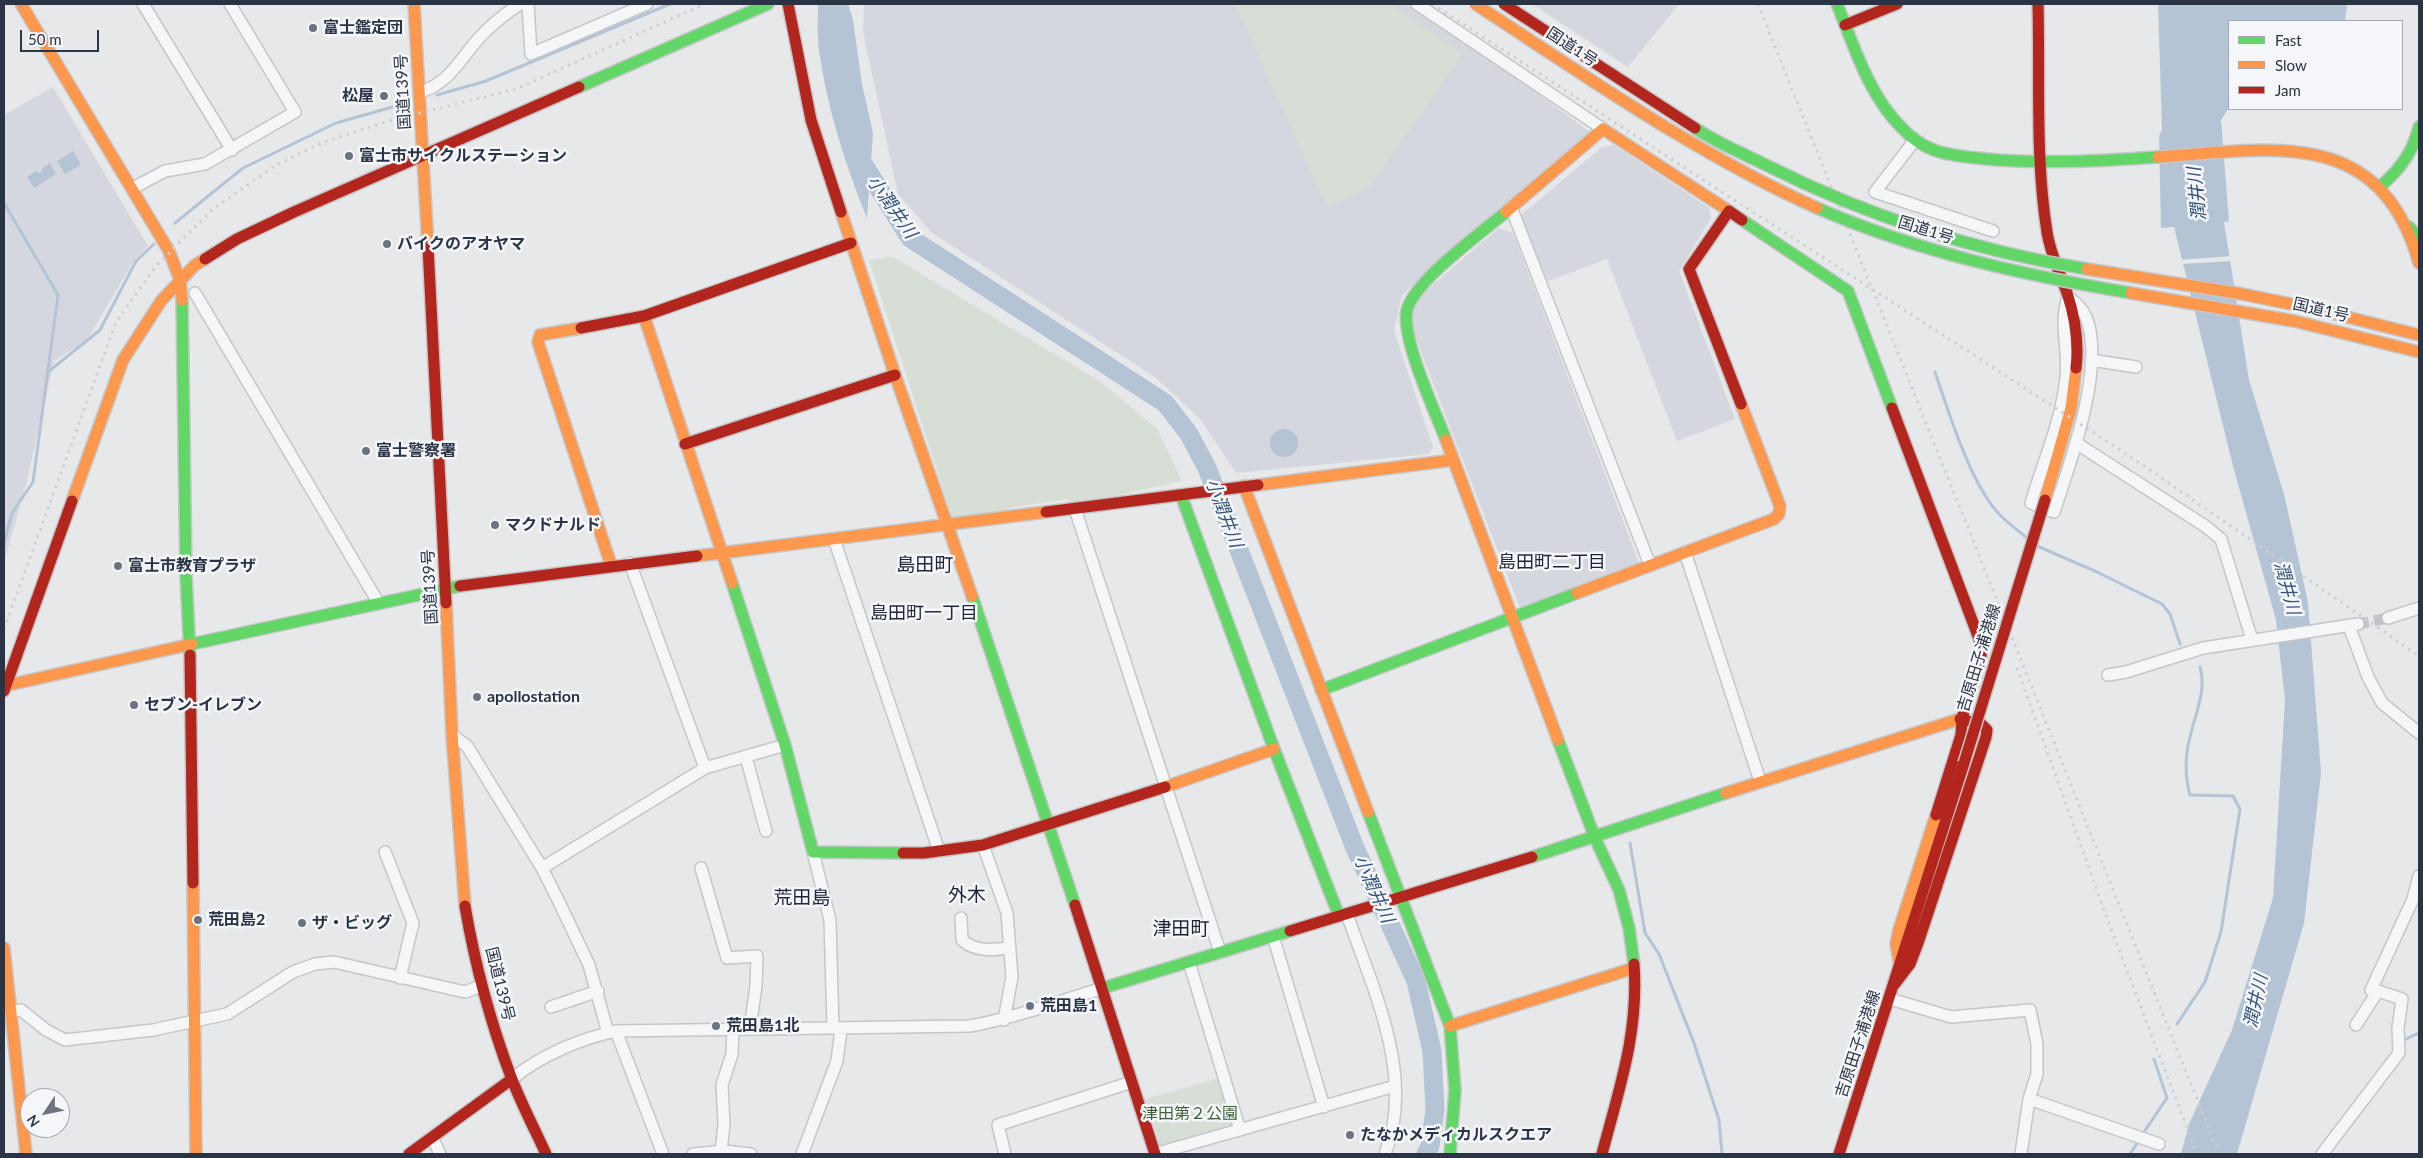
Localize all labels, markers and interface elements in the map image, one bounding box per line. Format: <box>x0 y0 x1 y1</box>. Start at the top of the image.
place label: 富士鑑定団 <box>323 18 403 38</box>
scale bar <box>22 20 101 52</box>
legend <box>2228 20 2403 110</box>
marker: 富士鑑定団 <box>307 22 319 34</box>
street label: 国道1号 <box>1543 23 1601 71</box>
text: 50 m <box>28 30 62 48</box>
text: Fast <box>2275 31 2302 49</box>
street label: 国道139号 <box>391 54 415 130</box>
text: Slow <box>2275 56 2307 74</box>
text: Jam <box>2275 81 2301 99</box>
place label: 松屋 <box>342 86 374 106</box>
marker: 松屋 <box>378 90 390 102</box>
place label: 富士市サイクルステーション <box>359 146 567 166</box>
marker: 富士市サイクルステーション <box>343 150 355 162</box>
water label: 潤井川 <box>2183 166 2211 222</box>
water label: 小潤井川 <box>863 171 921 243</box>
street label: 国道1号 <box>1896 212 1956 248</box>
place label: バイクのアオヤマ <box>397 234 525 254</box>
marker: バイクのアオヤマ <box>381 238 393 250</box>
street label: 国道1号 <box>2291 294 2351 326</box>
place label: 富士警察署 <box>376 441 456 461</box>
marker: 富士警察署 <box>360 445 372 457</box>
water label: 小潤井川 <box>1201 476 1247 550</box>
place label: マクドナルド <box>505 515 601 535</box>
marker: マクドナルド <box>489 519 501 531</box>
street label: 国道139号 <box>418 549 442 625</box>
district label: 島田町二丁目 <box>1498 551 1606 573</box>
district label: 島田町 <box>897 554 953 576</box>
place label: 富士市教育プラザ <box>128 556 256 576</box>
water label: 潤井川 <box>2270 559 2304 617</box>
marker: 富士市教育プラザ <box>112 560 124 572</box>
district label: 島田町一丁目 <box>870 602 978 624</box>
street label: 吉原田子浦港線 <box>1953 602 2005 714</box>
place label: apollostation <box>487 687 580 707</box>
marker: apollostation <box>471 691 483 703</box>
place label: セブン-イレブン <box>144 695 262 715</box>
marker: セブン-イレブン <box>128 699 140 711</box>
water label: 小潤井川 <box>1349 852 1399 926</box>
district label: 外木 <box>948 884 986 906</box>
district label: 荒田島 <box>774 887 830 909</box>
place label: 荒田島2 <box>208 910 265 930</box>
place label: ザ・ビッグ <box>312 913 392 933</box>
marker: 荒田島2 <box>192 914 204 926</box>
marker: ザ・ビッグ <box>296 917 308 929</box>
district label: 津田町 <box>1153 918 1209 940</box>
street label: 国道139号 <box>482 945 518 1023</box>
water label: 潤井川 <box>2240 972 2272 1030</box>
street label: 吉原田子浦港線 <box>1832 988 1884 1100</box>
place label: 荒田島1 <box>1040 996 1097 1016</box>
marker: 荒田島1 <box>1024 1000 1036 1012</box>
place label: 荒田島1北 <box>726 1016 799 1036</box>
marker: 荒田島1北 <box>710 1020 722 1032</box>
north arrow <box>20 1088 70 1138</box>
park label: 津田第２公園 <box>1142 1104 1238 1124</box>
text: N <box>23 1112 43 1130</box>
place label: たなかメディカルスクエア <box>1360 1125 1552 1145</box>
marker: たなかメディカルスクエア <box>1344 1129 1356 1141</box>

